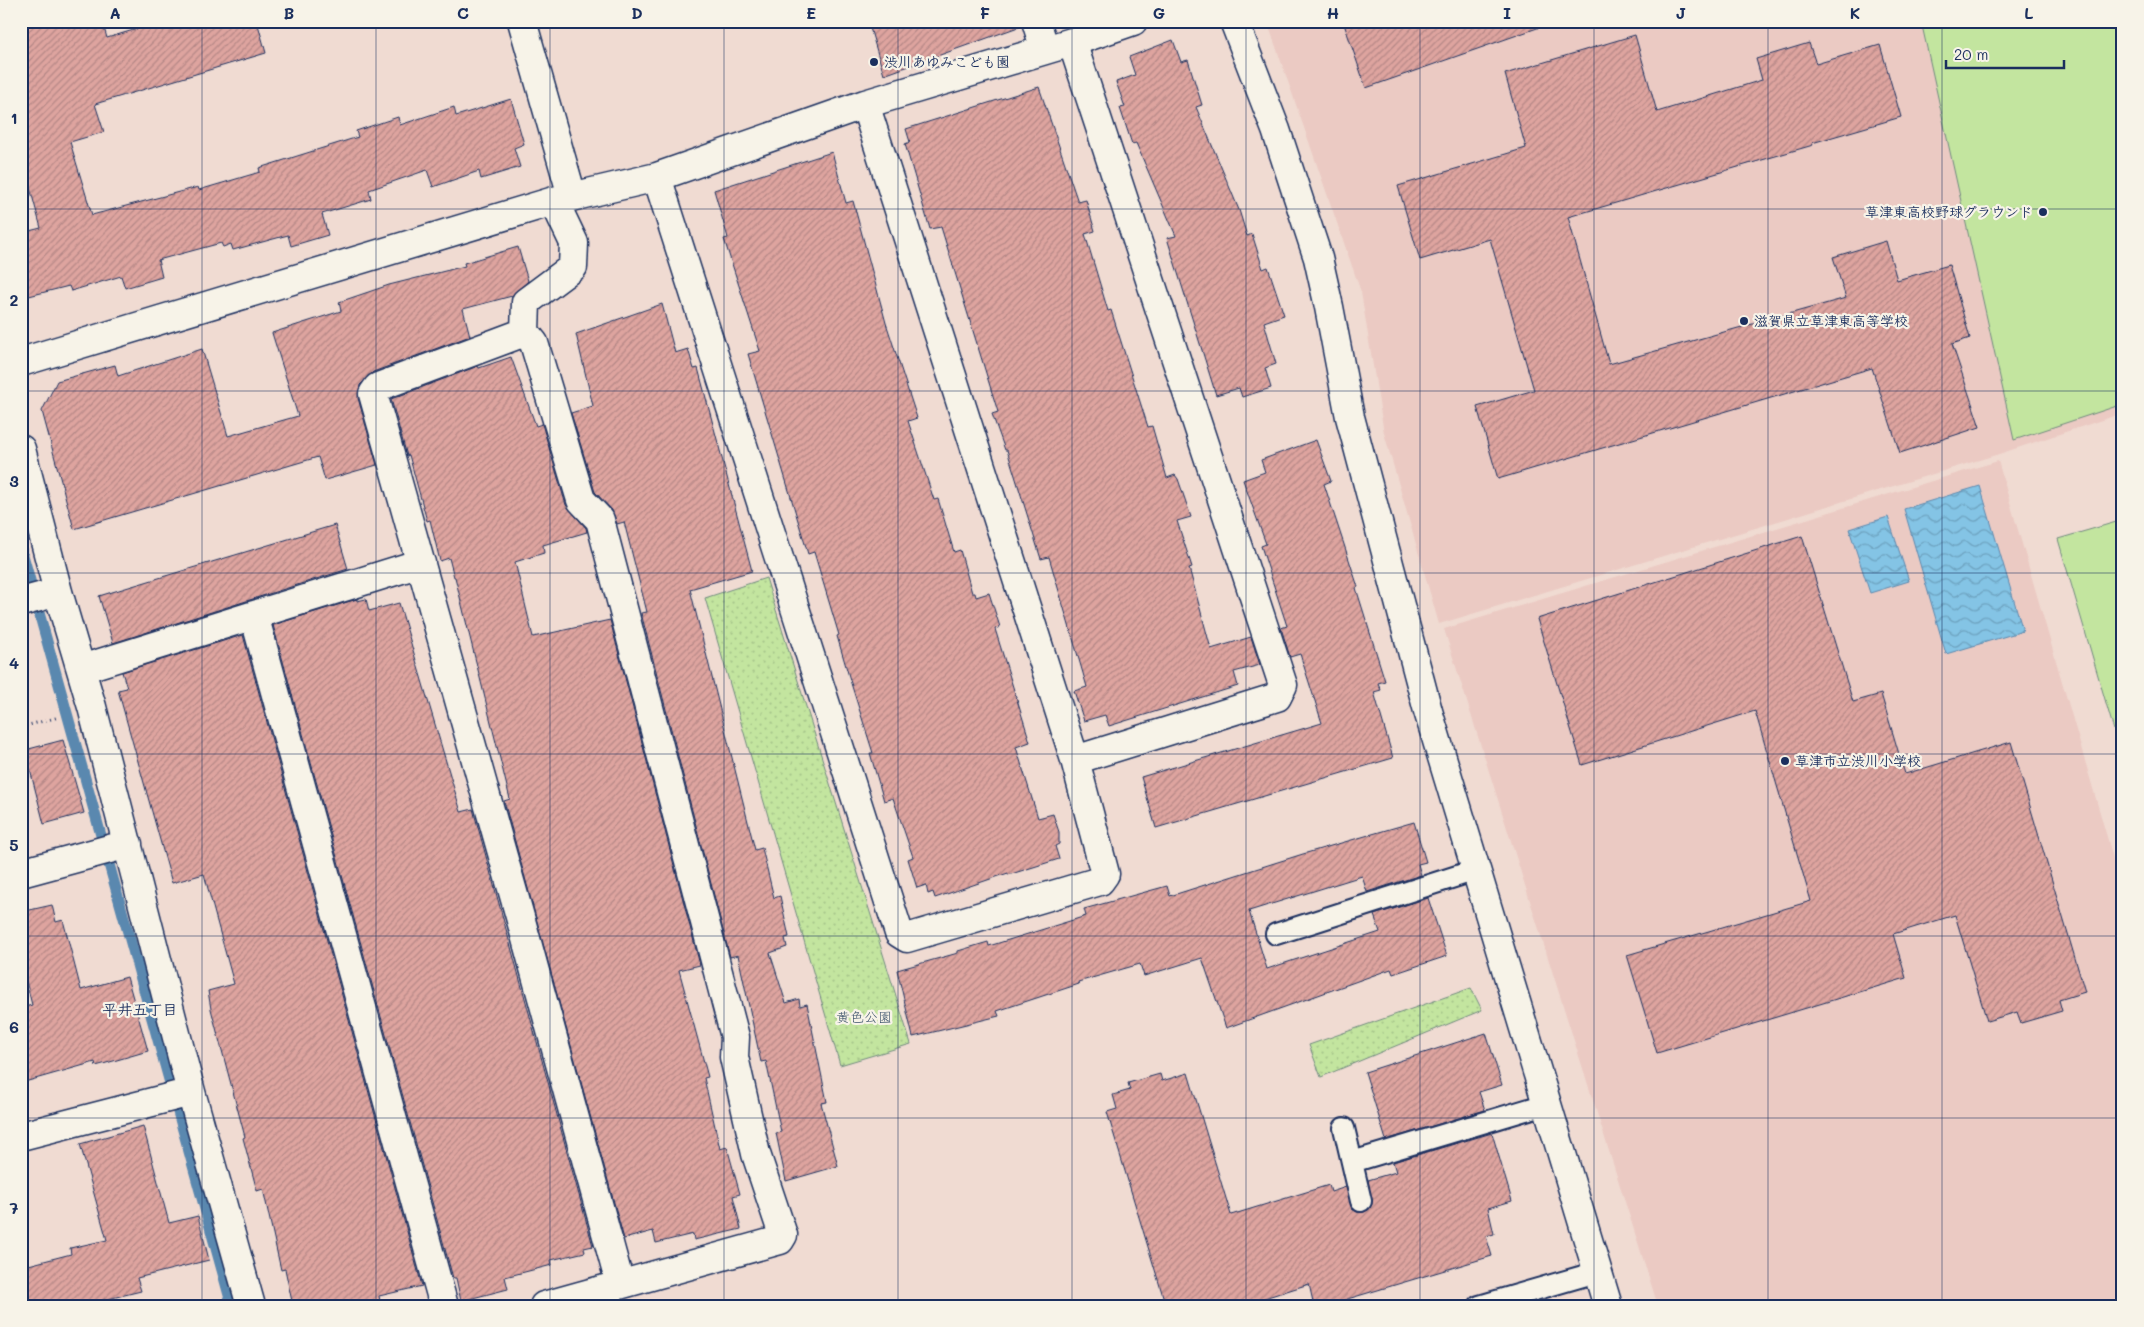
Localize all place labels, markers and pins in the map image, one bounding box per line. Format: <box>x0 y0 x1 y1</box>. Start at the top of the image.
place label: 渋川あゆみこども園 <box>884 52 1010 71</box>
marker: 渋川あゆみこども園 <box>868 56 880 68</box>
place label: 草津東高校野球グラウンド <box>1865 202 2033 221</box>
marker: 草津東高校野球グラウンド <box>2037 206 2049 218</box>
place label: 滋賀県立草津東高等学校 <box>1754 311 1908 330</box>
marker: 滋賀県立草津東高等学校 <box>1738 315 1750 327</box>
place label: 草津市立渋川小学校 <box>1795 751 1921 770</box>
marker: 草津市立渋川小学校 <box>1779 755 1791 767</box>

